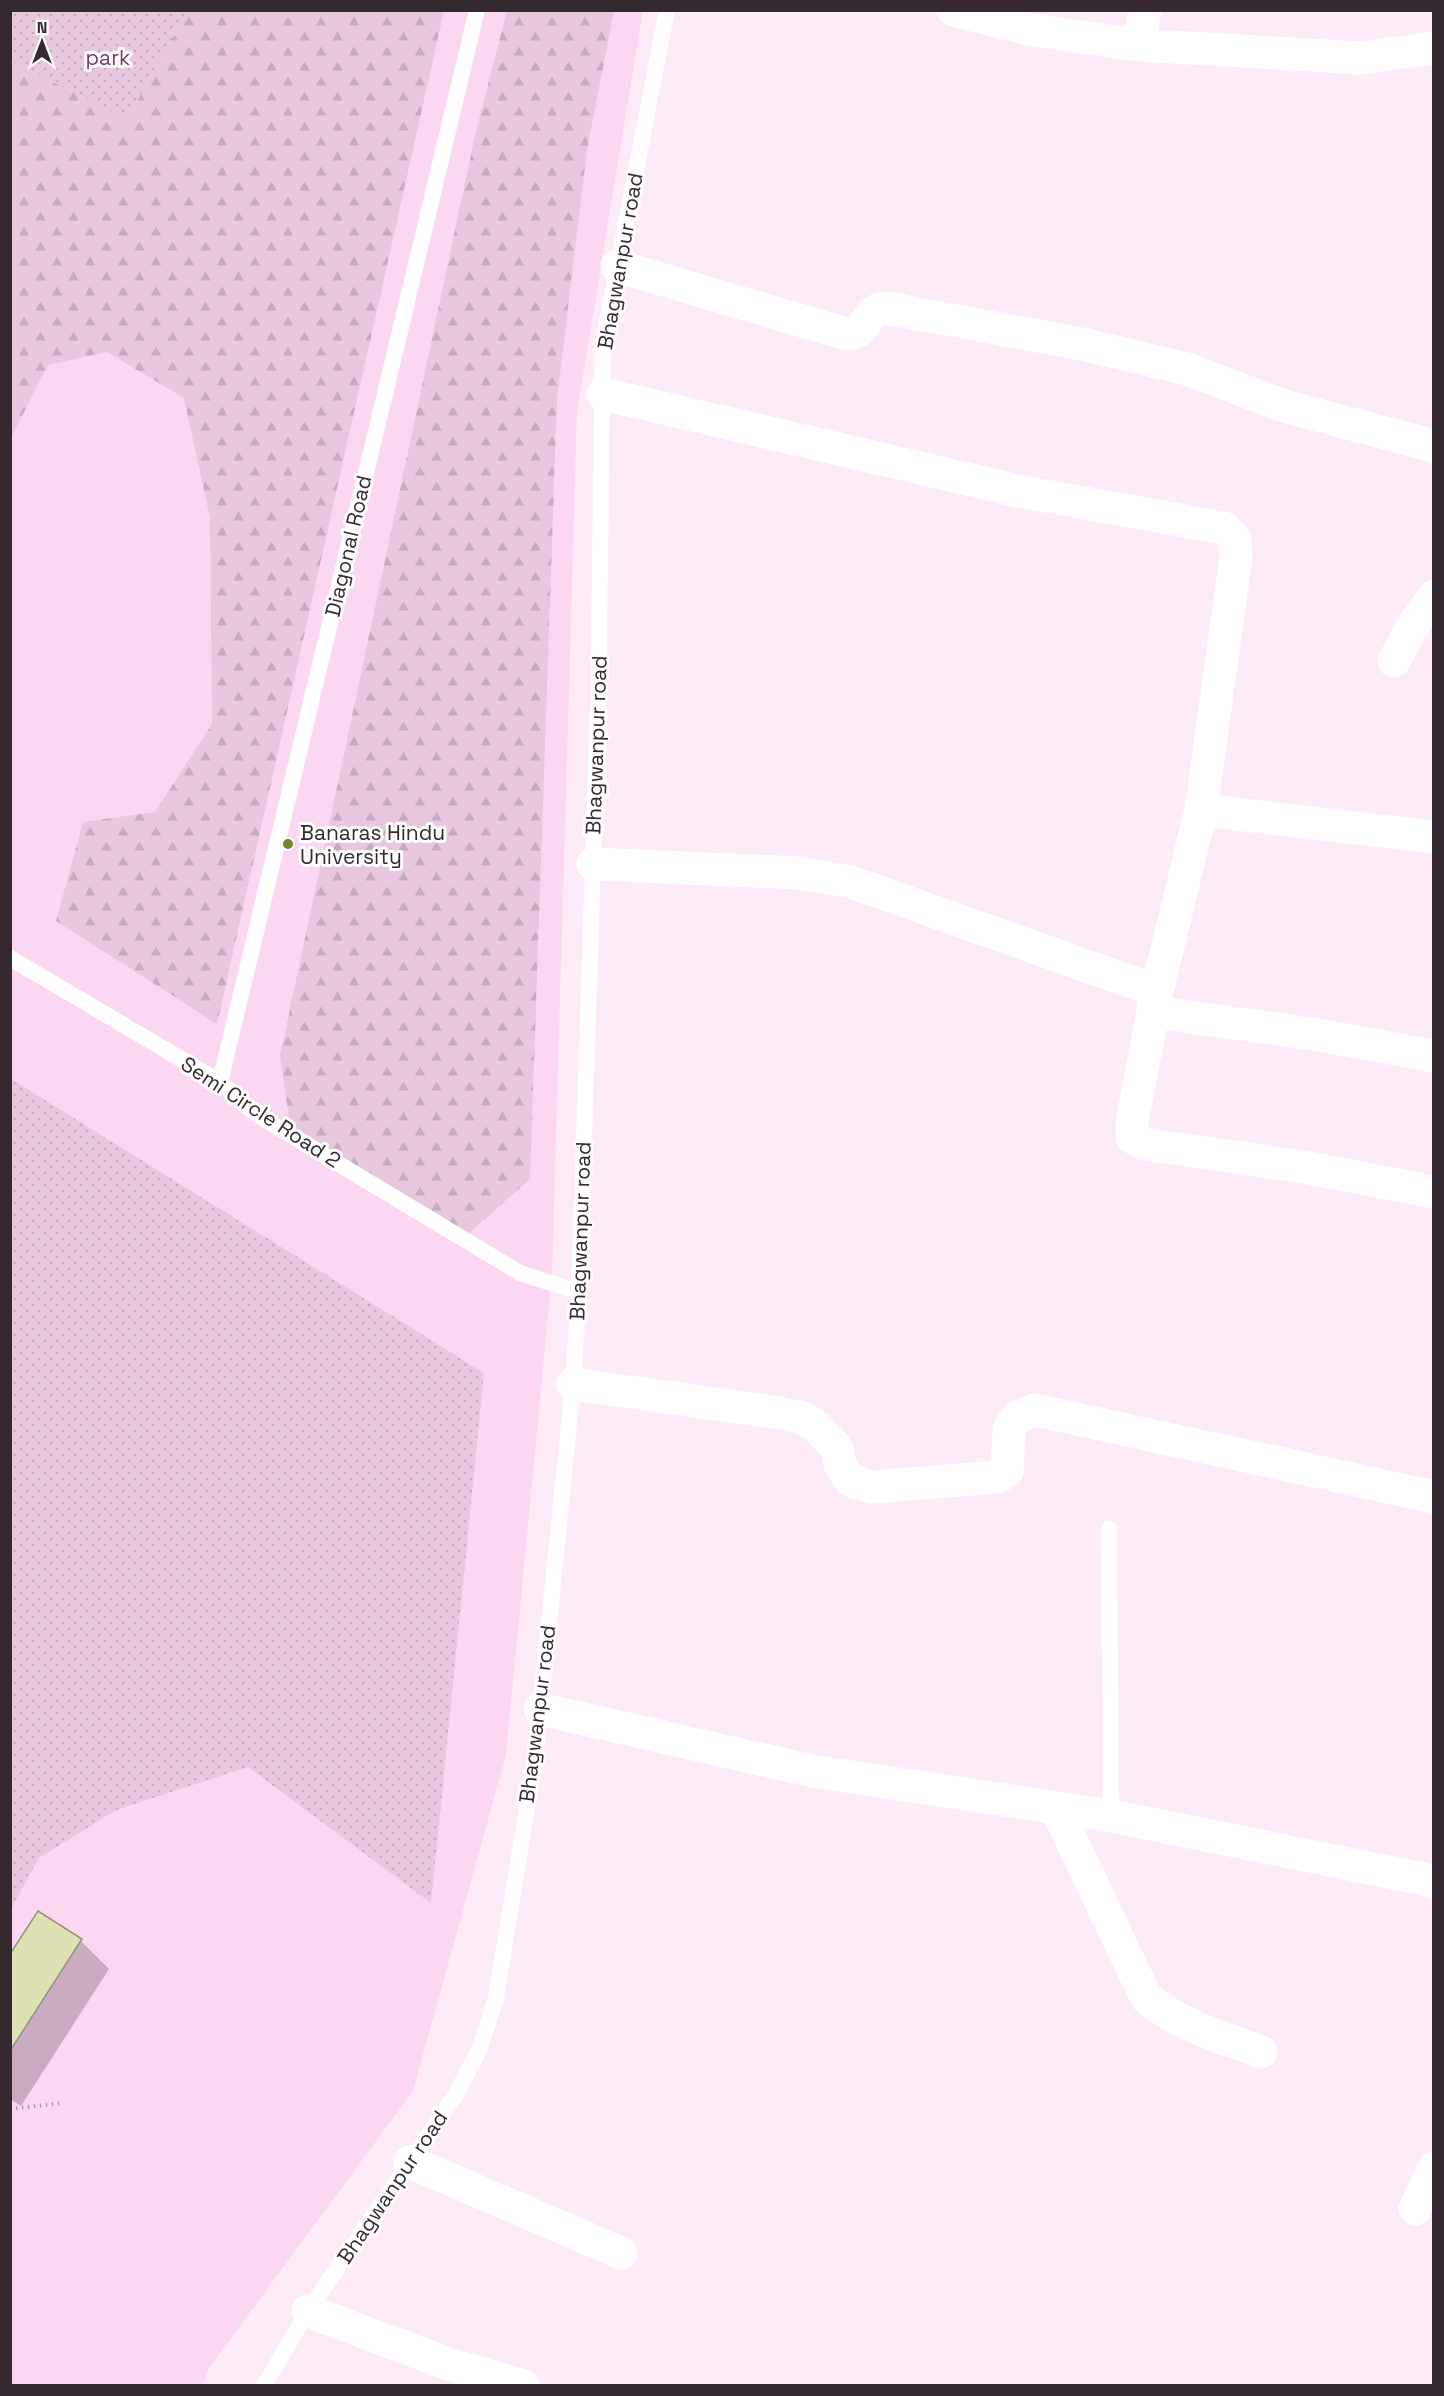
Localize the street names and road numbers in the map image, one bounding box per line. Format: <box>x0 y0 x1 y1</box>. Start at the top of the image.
street label: Bhagwanpur road <box>591 170 649 352</box>
street label: Diagonal Road <box>319 473 377 619</box>
street label: Bhagwanpur road <box>579 655 613 835</box>
street label: Semi Circle Road 2 <box>176 1050 346 1174</box>
street label: Bhagwanpur road <box>563 1141 597 1321</box>
street label: Bhagwanpur road <box>513 1623 561 1805</box>
street label: Bhagwanpur road <box>331 2105 453 2269</box>

